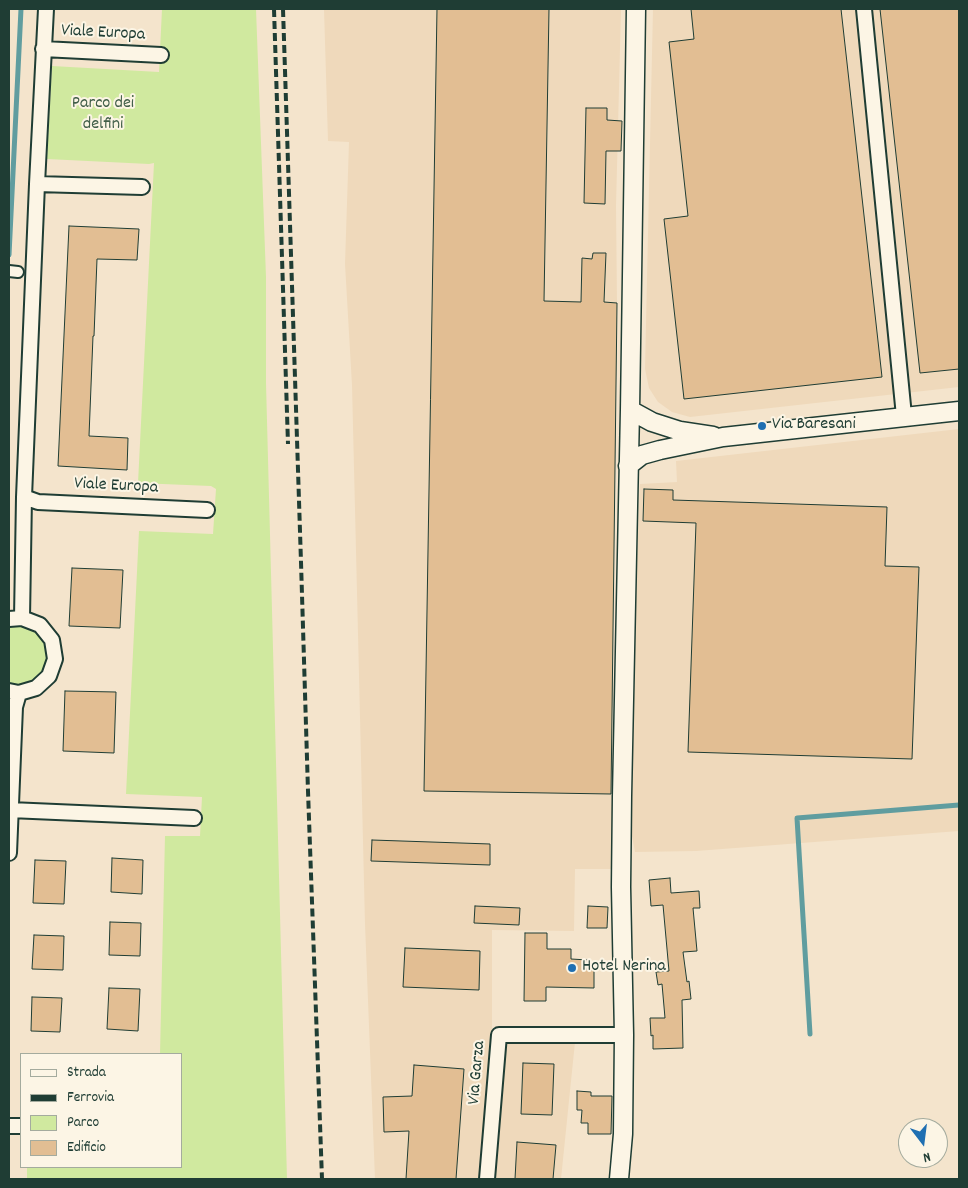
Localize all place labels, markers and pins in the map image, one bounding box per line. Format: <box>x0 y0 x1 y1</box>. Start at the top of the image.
place label: Via Baresani <box>772 415 856 437</box>
marker: Via Baresani <box>756 420 768 432</box>
place label: Hotel Nerina <box>582 957 666 979</box>
marker: Hotel Nerina <box>566 962 578 974</box>

